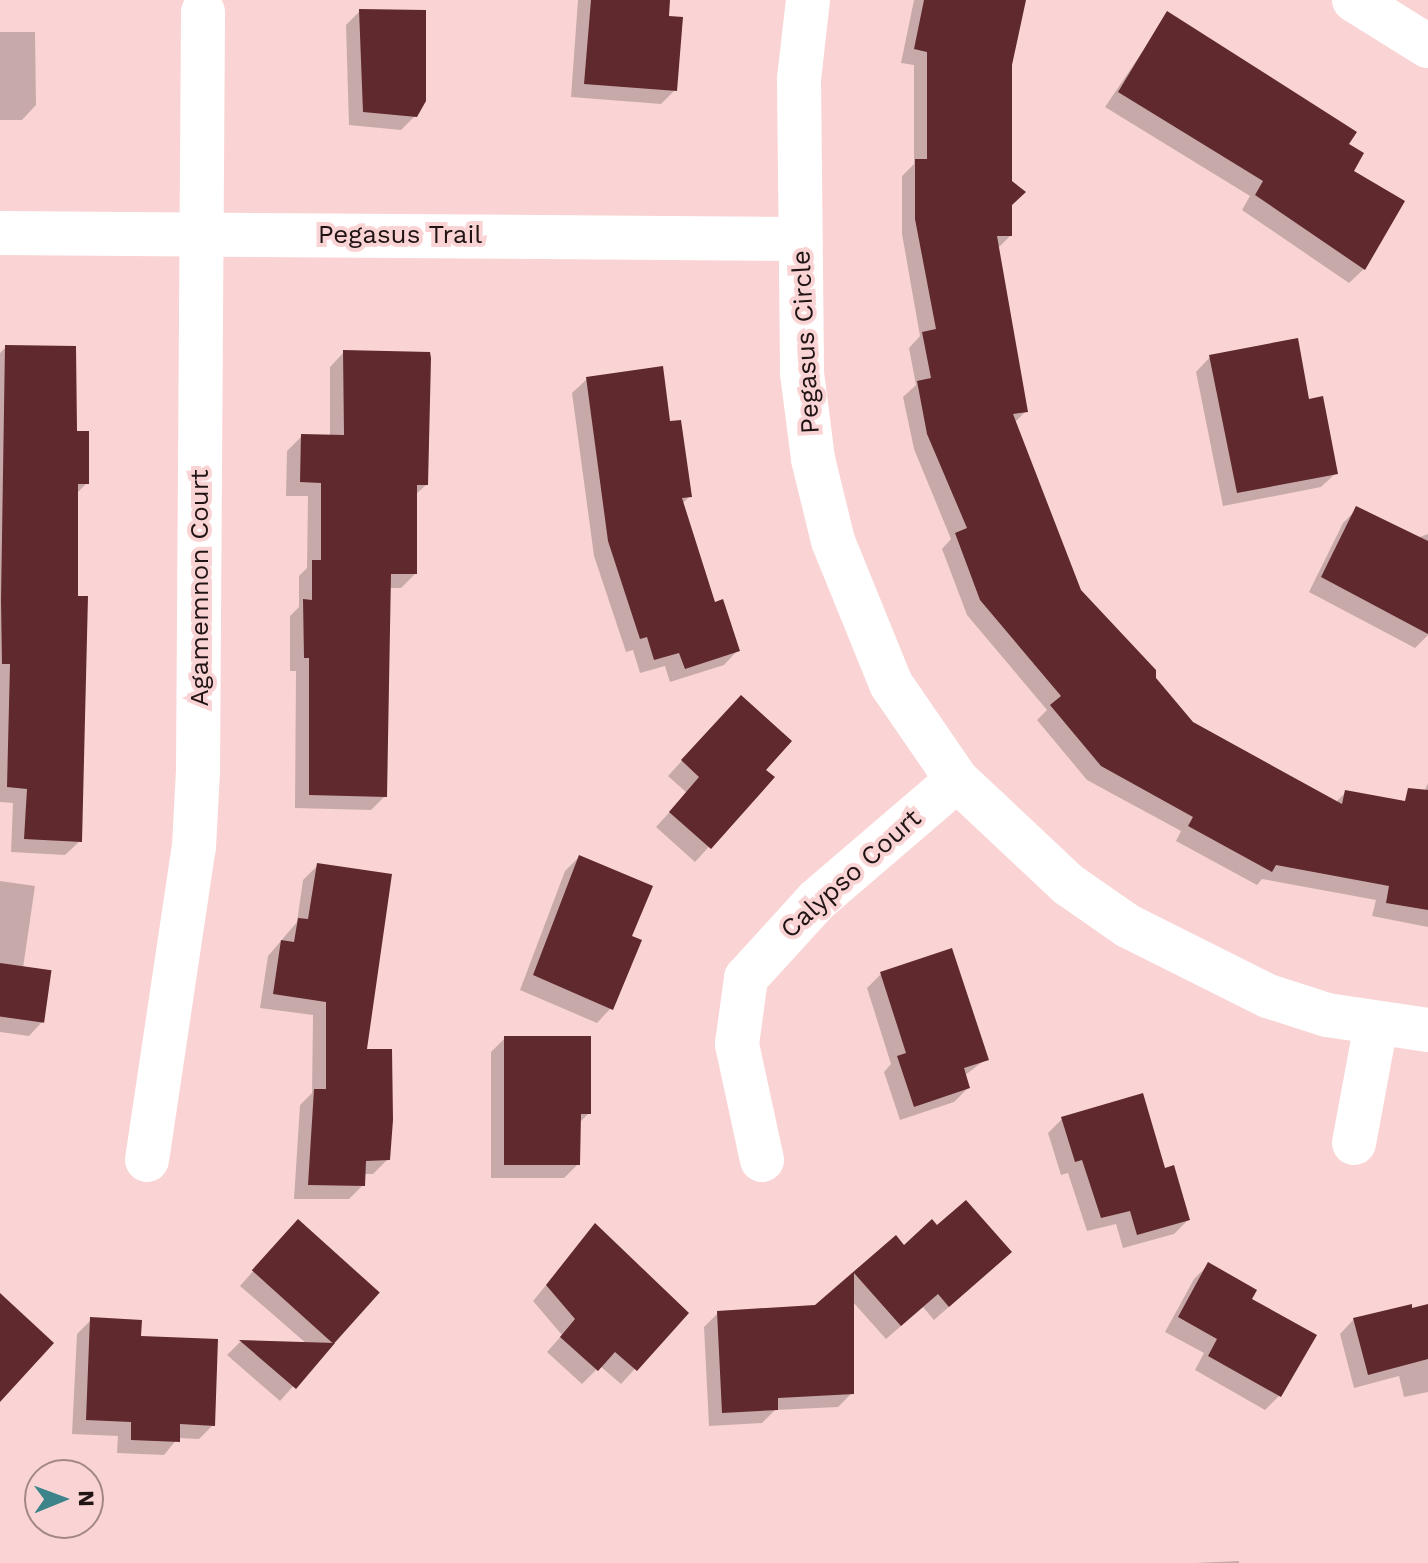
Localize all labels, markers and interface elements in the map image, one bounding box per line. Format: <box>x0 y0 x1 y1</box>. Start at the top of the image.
street label: Pegasus Trail <box>317 219 483 251</box>
street label: Pegasus Circle <box>786 249 826 435</box>
street label: Agamemnon Court <box>184 469 216 707</box>
street label: Calypso Court <box>774 803 928 945</box>
north arrow <box>24 1459 104 1539</box>
text: N <box>74 1490 99 1507</box>

